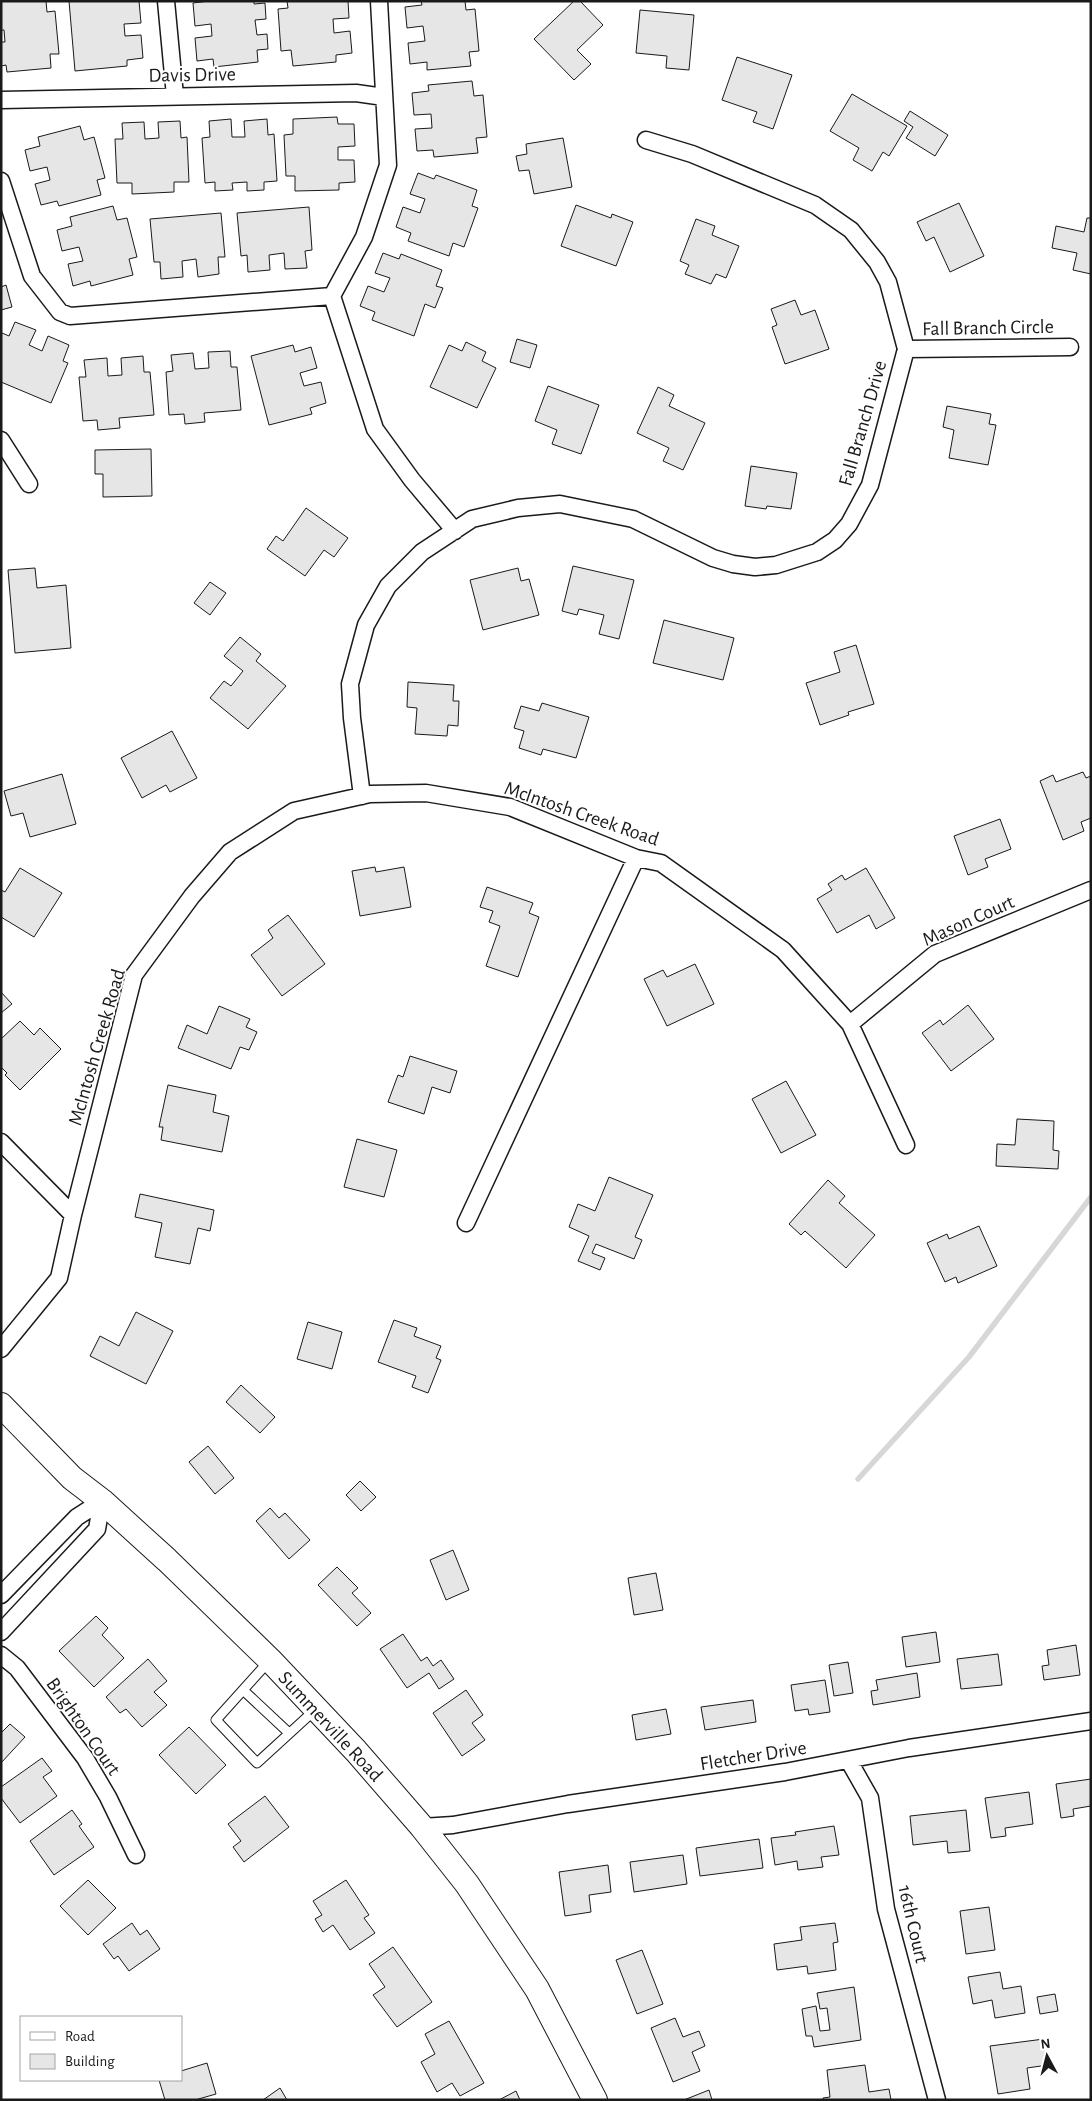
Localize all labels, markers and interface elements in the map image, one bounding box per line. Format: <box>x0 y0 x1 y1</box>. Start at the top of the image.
street label: Davis Drive <box>148 64 236 86</box>
street label: Fall Branch Circle <box>922 317 1054 339</box>
street label: Fall Branch Drive <box>835 358 890 488</box>
street label: McIntosh Creek Road <box>502 778 662 850</box>
street label: Mason Court <box>920 892 1018 950</box>
street label: McIntosh Creek Road <box>65 967 129 1128</box>
street label: Summerville Road <box>274 1668 386 1786</box>
street label: Brighton Court <box>42 1674 124 1779</box>
street label: Fletcher Drive <box>698 1738 808 1774</box>
street label: 16th Court <box>894 1883 932 1966</box>
legend <box>20 2016 182 2081</box>
text: Road <box>65 2029 95 2044</box>
north arrow <box>1022 2031 1072 2081</box>
text: N <box>1040 2037 1051 2052</box>
text: Building <box>65 2054 115 2069</box>

